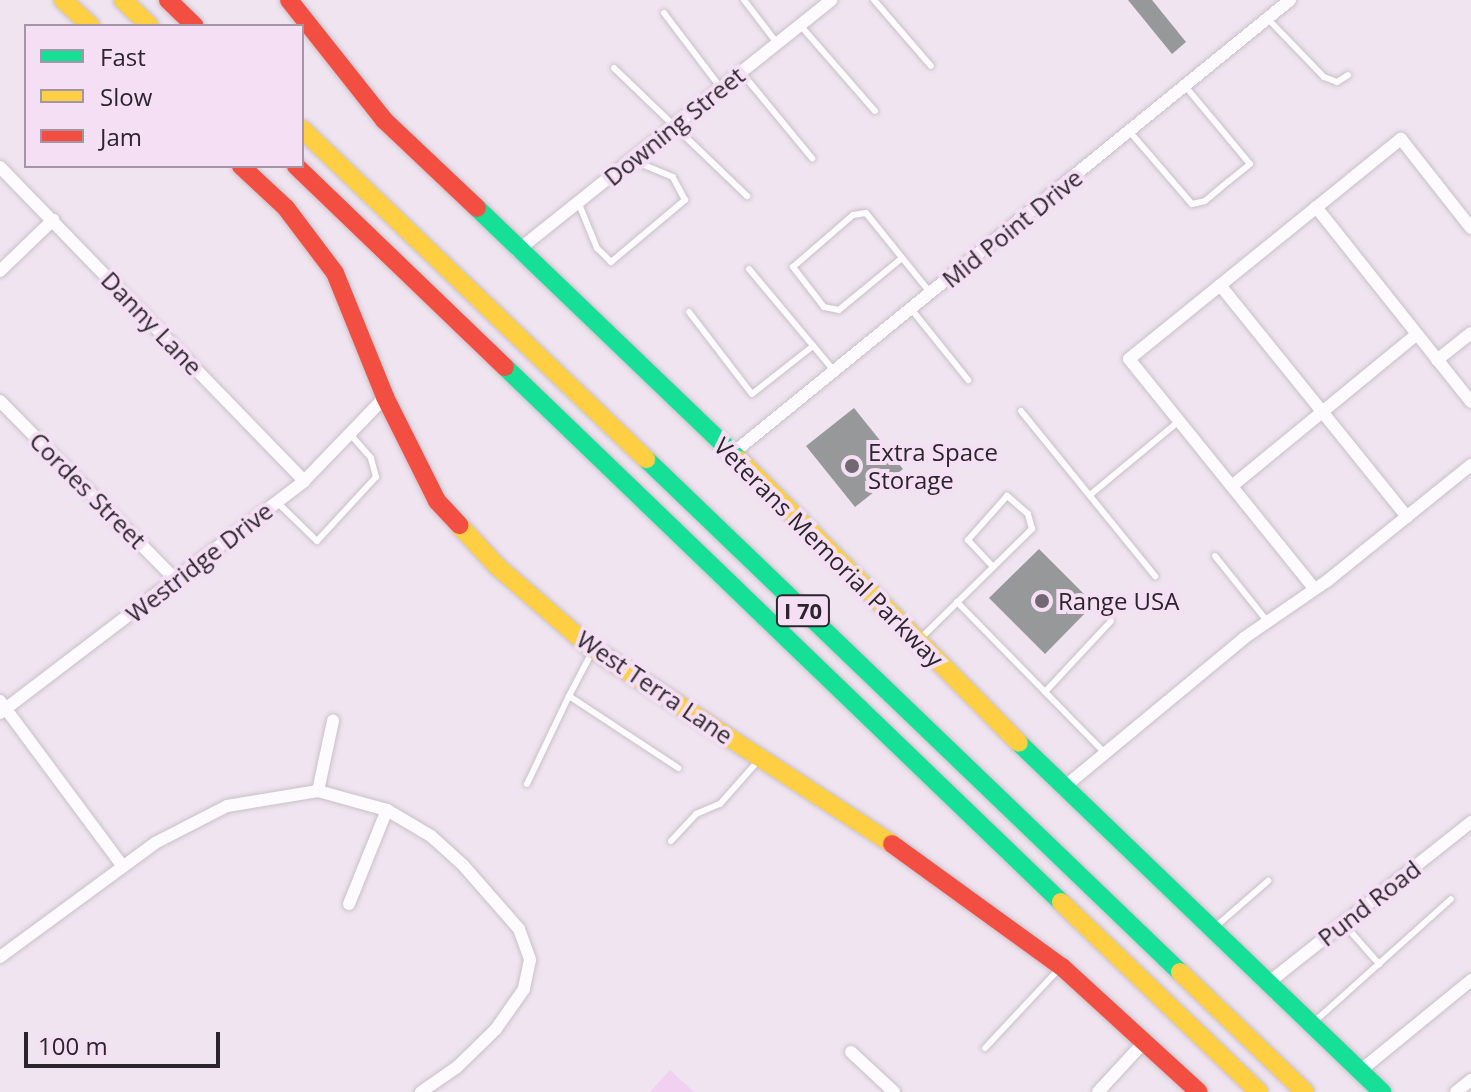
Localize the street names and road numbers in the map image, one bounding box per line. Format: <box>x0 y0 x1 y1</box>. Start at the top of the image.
street label: Downing Street <box>598 61 750 191</box>
street label: Mid Point Drive <box>936 163 1088 293</box>
street label: Danny Lane <box>96 265 208 381</box>
street label: Cordes Street <box>24 426 152 554</box>
street label: Veterans Memorial Parkway <box>708 431 950 673</box>
street label: Westridge Drive <box>120 496 278 628</box>
road number: I 70 <box>775 593 831 629</box>
street label: West Terra Lane <box>572 624 738 750</box>
street label: Pund Road <box>1312 854 1426 952</box>

